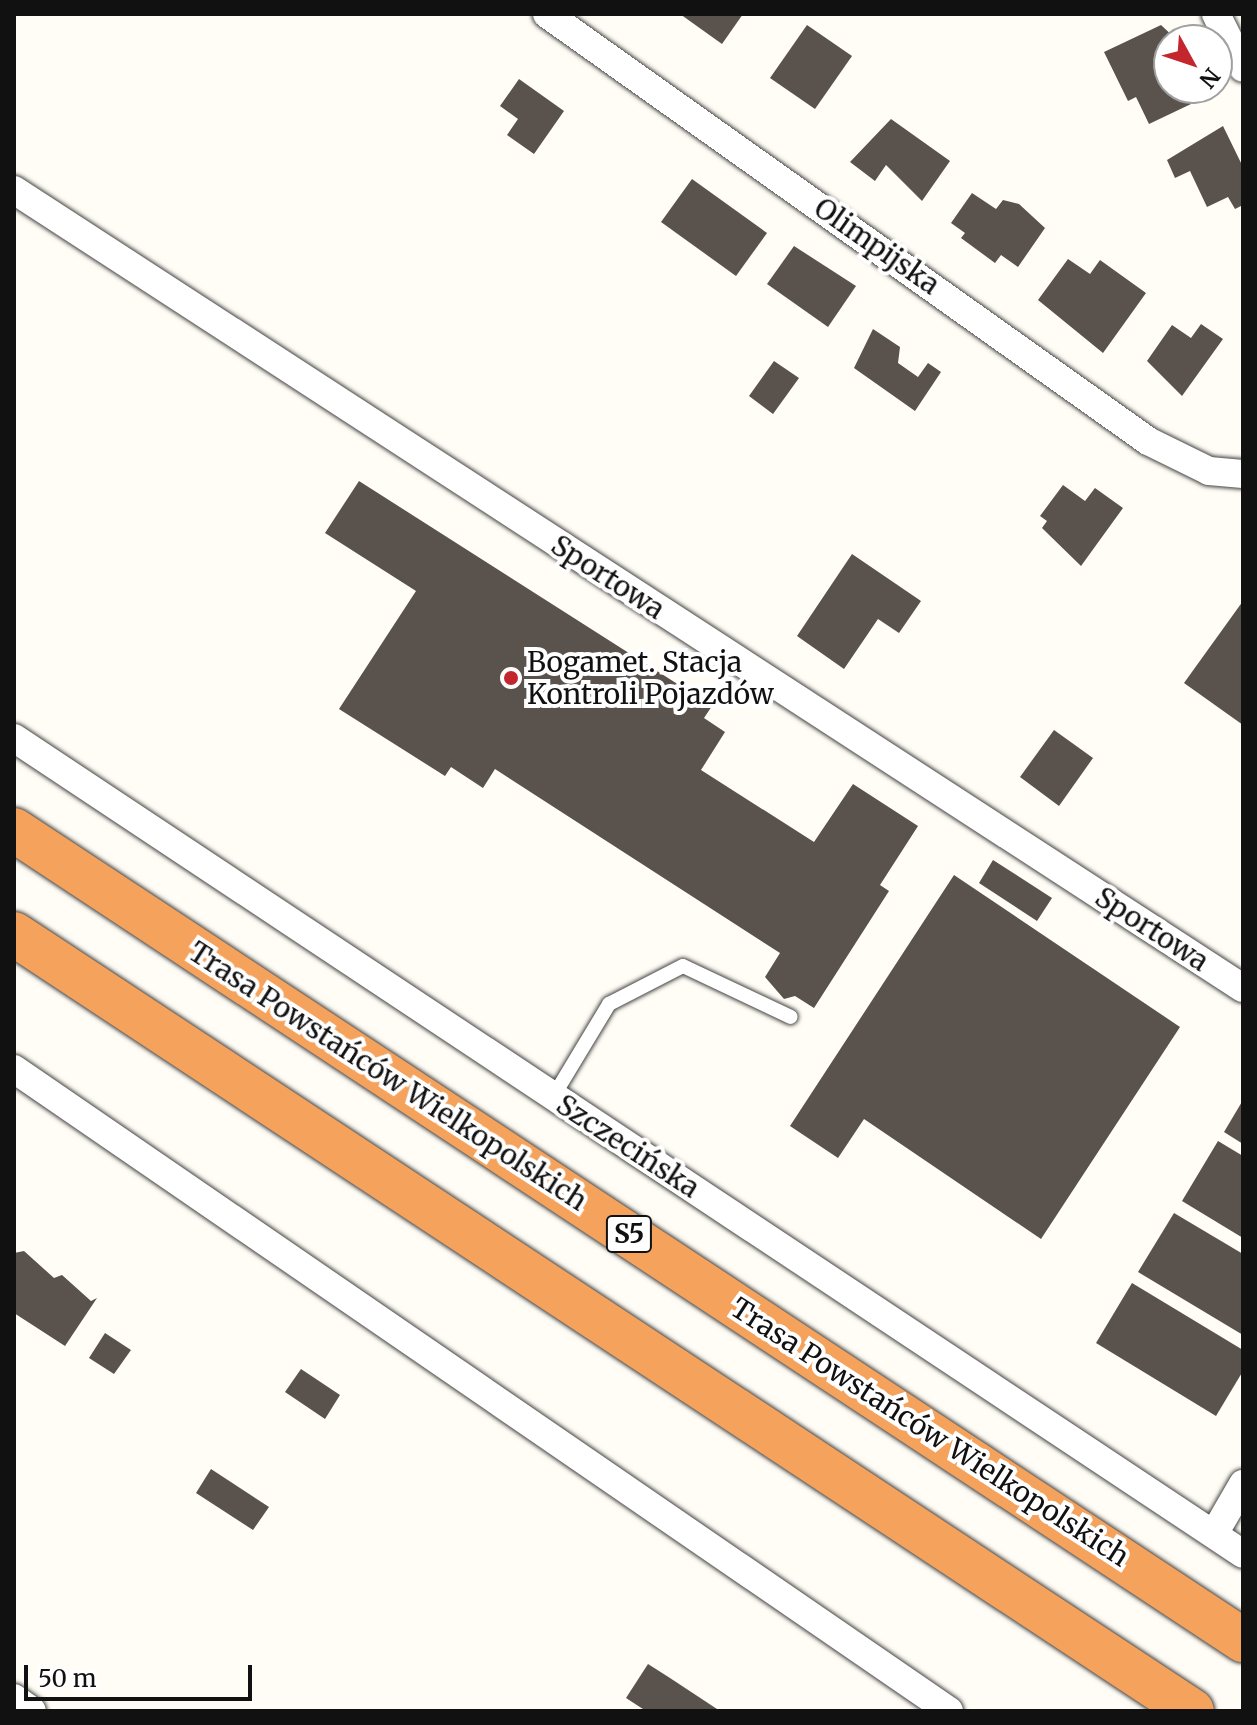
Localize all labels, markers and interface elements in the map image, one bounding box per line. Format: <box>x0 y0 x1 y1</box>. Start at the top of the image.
north arrow <box>1153 24 1233 104</box>
text: N <box>1194 62 1226 94</box>
street label: Olimpijska <box>808 191 946 301</box>
street label: Sportowa <box>545 528 671 626</box>
place label: Bogamet. Stacja Kontroli Pojazdów <box>527 645 774 711</box>
marker: Bogamet. Stacja Kontroli Pojazdów <box>502 669 520 687</box>
street label: Sportowa <box>1089 880 1215 978</box>
street label: Trasa Powstańców Wielkopolskich <box>183 935 593 1217</box>
street label: Szczecińska <box>550 1087 706 1205</box>
road number: S5 <box>605 1212 653 1256</box>
street label: Trasa Powstańców Wielkopolskich <box>725 1291 1135 1573</box>
scale bar <box>28 1649 256 1699</box>
text: 50 m <box>38 1663 97 1694</box>

